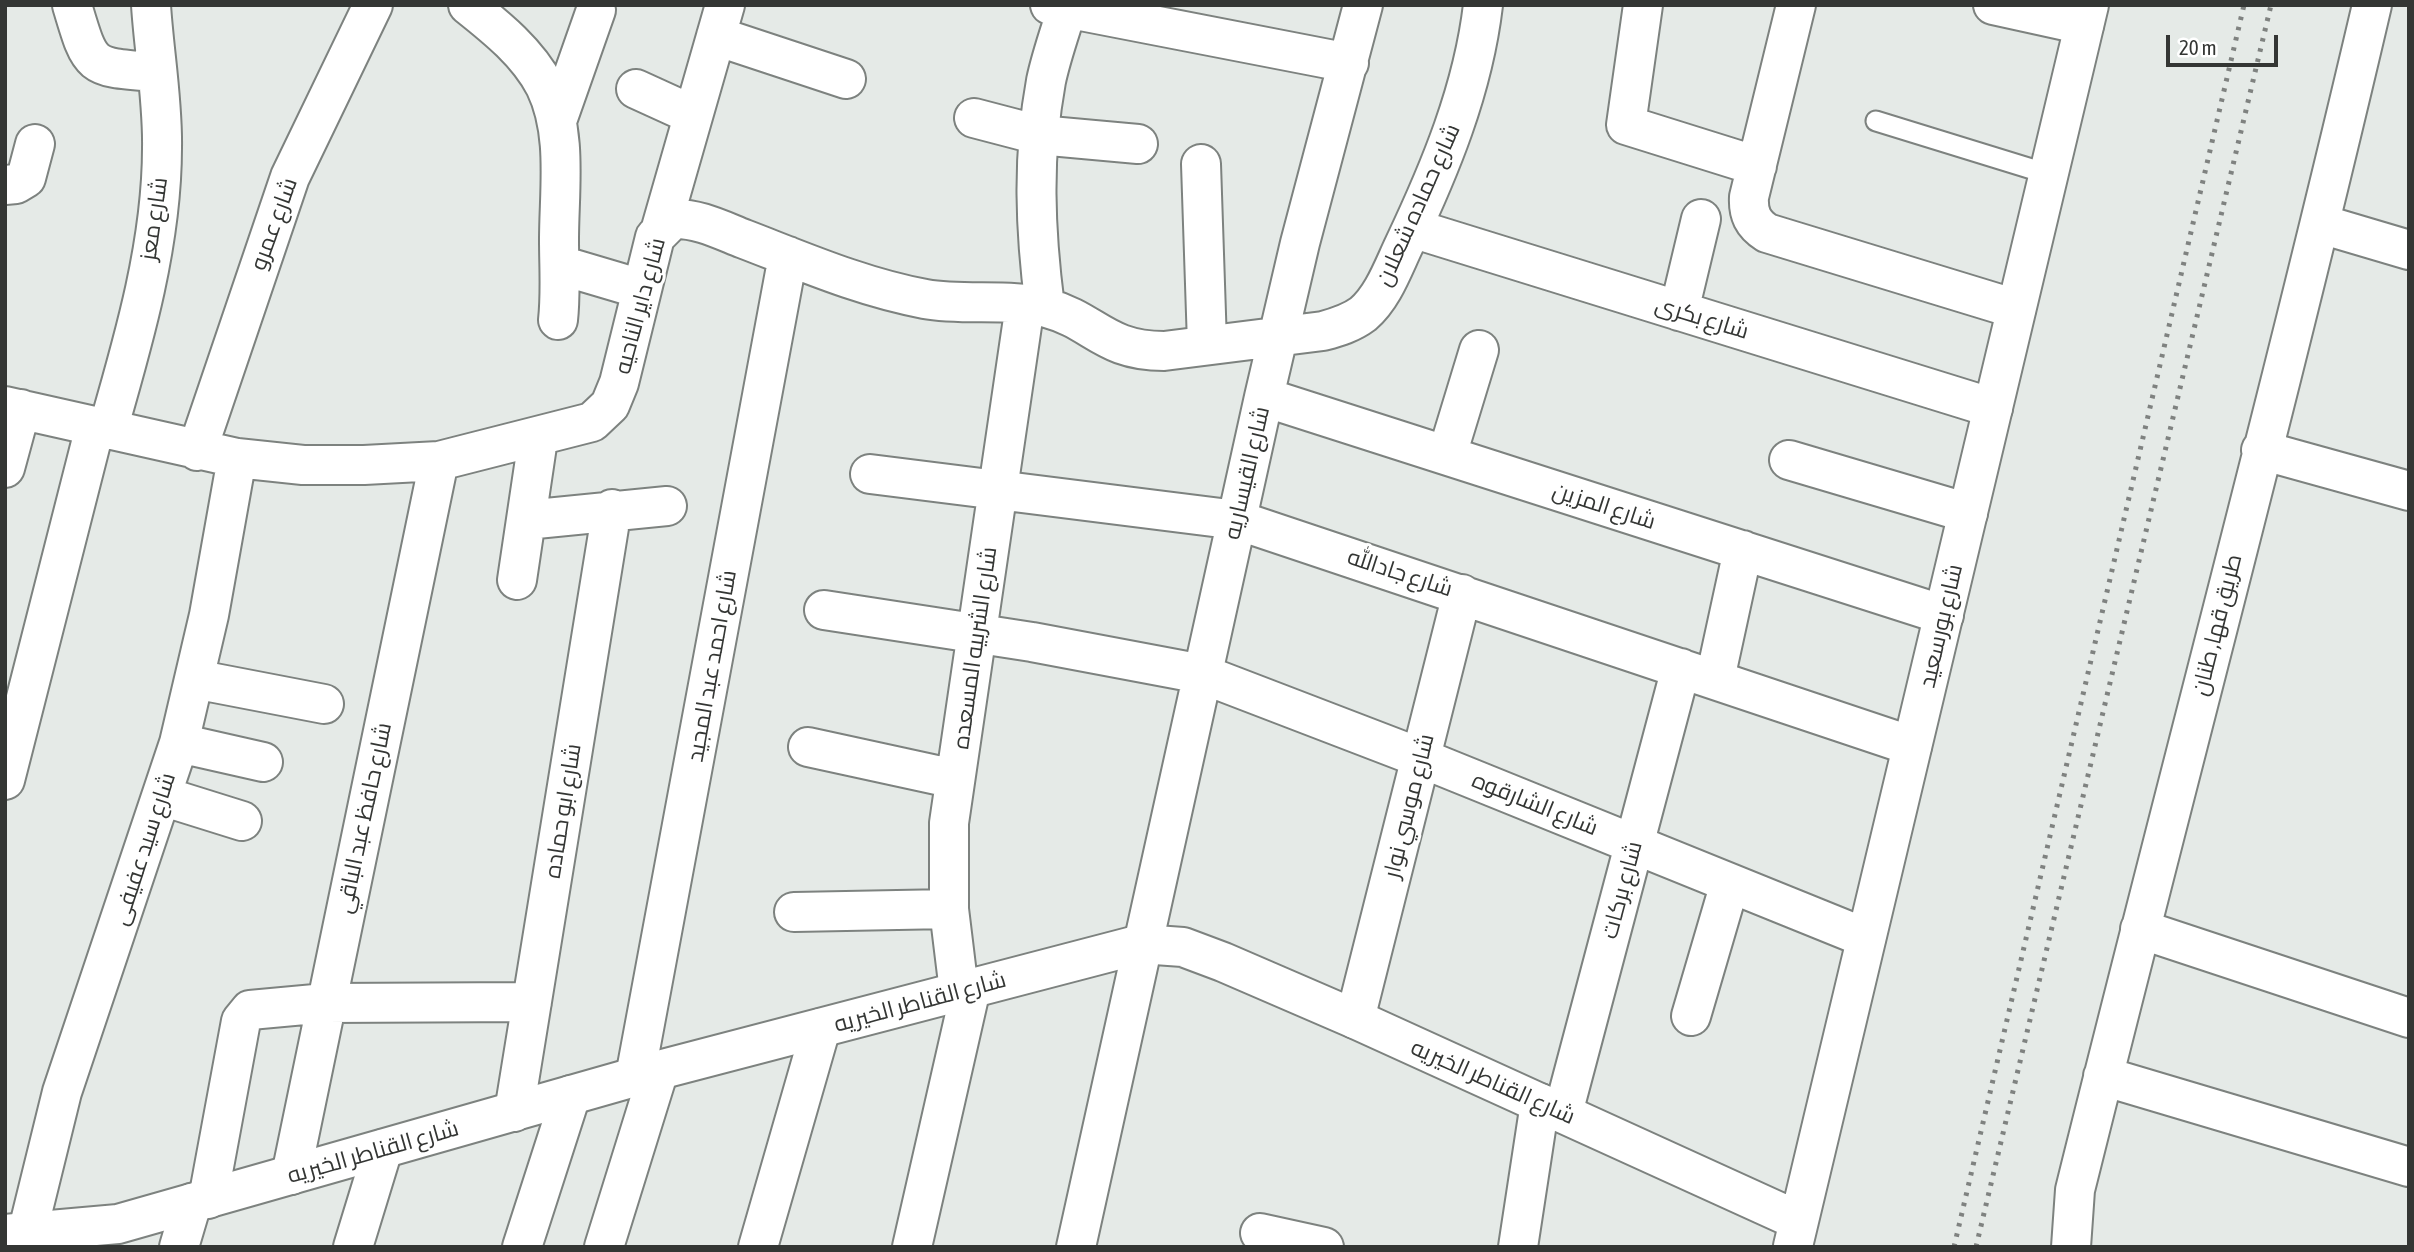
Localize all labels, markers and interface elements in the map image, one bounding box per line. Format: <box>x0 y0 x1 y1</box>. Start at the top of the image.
scale bar <box>2169 21 2281 65</box>
text: 20 m <box>2179 35 2217 59</box>
street label: شارع حماده شعلان <box>1370 120 1466 290</box>
street label: شارع عمرو <box>245 174 303 274</box>
street label: شارع معز <box>134 175 174 263</box>
street label: شارع داير الناحيه <box>609 235 671 377</box>
street label: شارع بكرى <box>1652 291 1752 345</box>
street label: شارع القيساريه <box>1218 404 1276 542</box>
street label: شارع المزين <box>1549 476 1659 536</box>
street label: شارع جادالله <box>1344 543 1456 603</box>
street label: شارع الشربيه المسعده <box>947 545 1003 751</box>
street label: طريق قها, طنان <box>2186 551 2248 699</box>
street label: شارع بورسعيد <box>1913 562 1969 690</box>
street label: شارع احمد عبد المجيد <box>682 568 742 764</box>
street label: شارع حافظ عبد الباقي <box>330 720 398 916</box>
street label: شارع موسي نوار <box>1378 731 1440 881</box>
street label: شارع ابو حماده <box>539 742 587 880</box>
street label: شارع الشارقوه <box>1468 766 1602 842</box>
street label: شارع سيد عفيفى <box>106 769 182 929</box>
street label: شارع بركات <box>1596 838 1648 942</box>
street label: شارع القناطر الخيريه <box>831 966 1009 1038</box>
street label: شارع القناطر الخيريه <box>1407 1033 1579 1131</box>
street label: شارع القناطر الخيريه <box>284 1114 462 1190</box>

